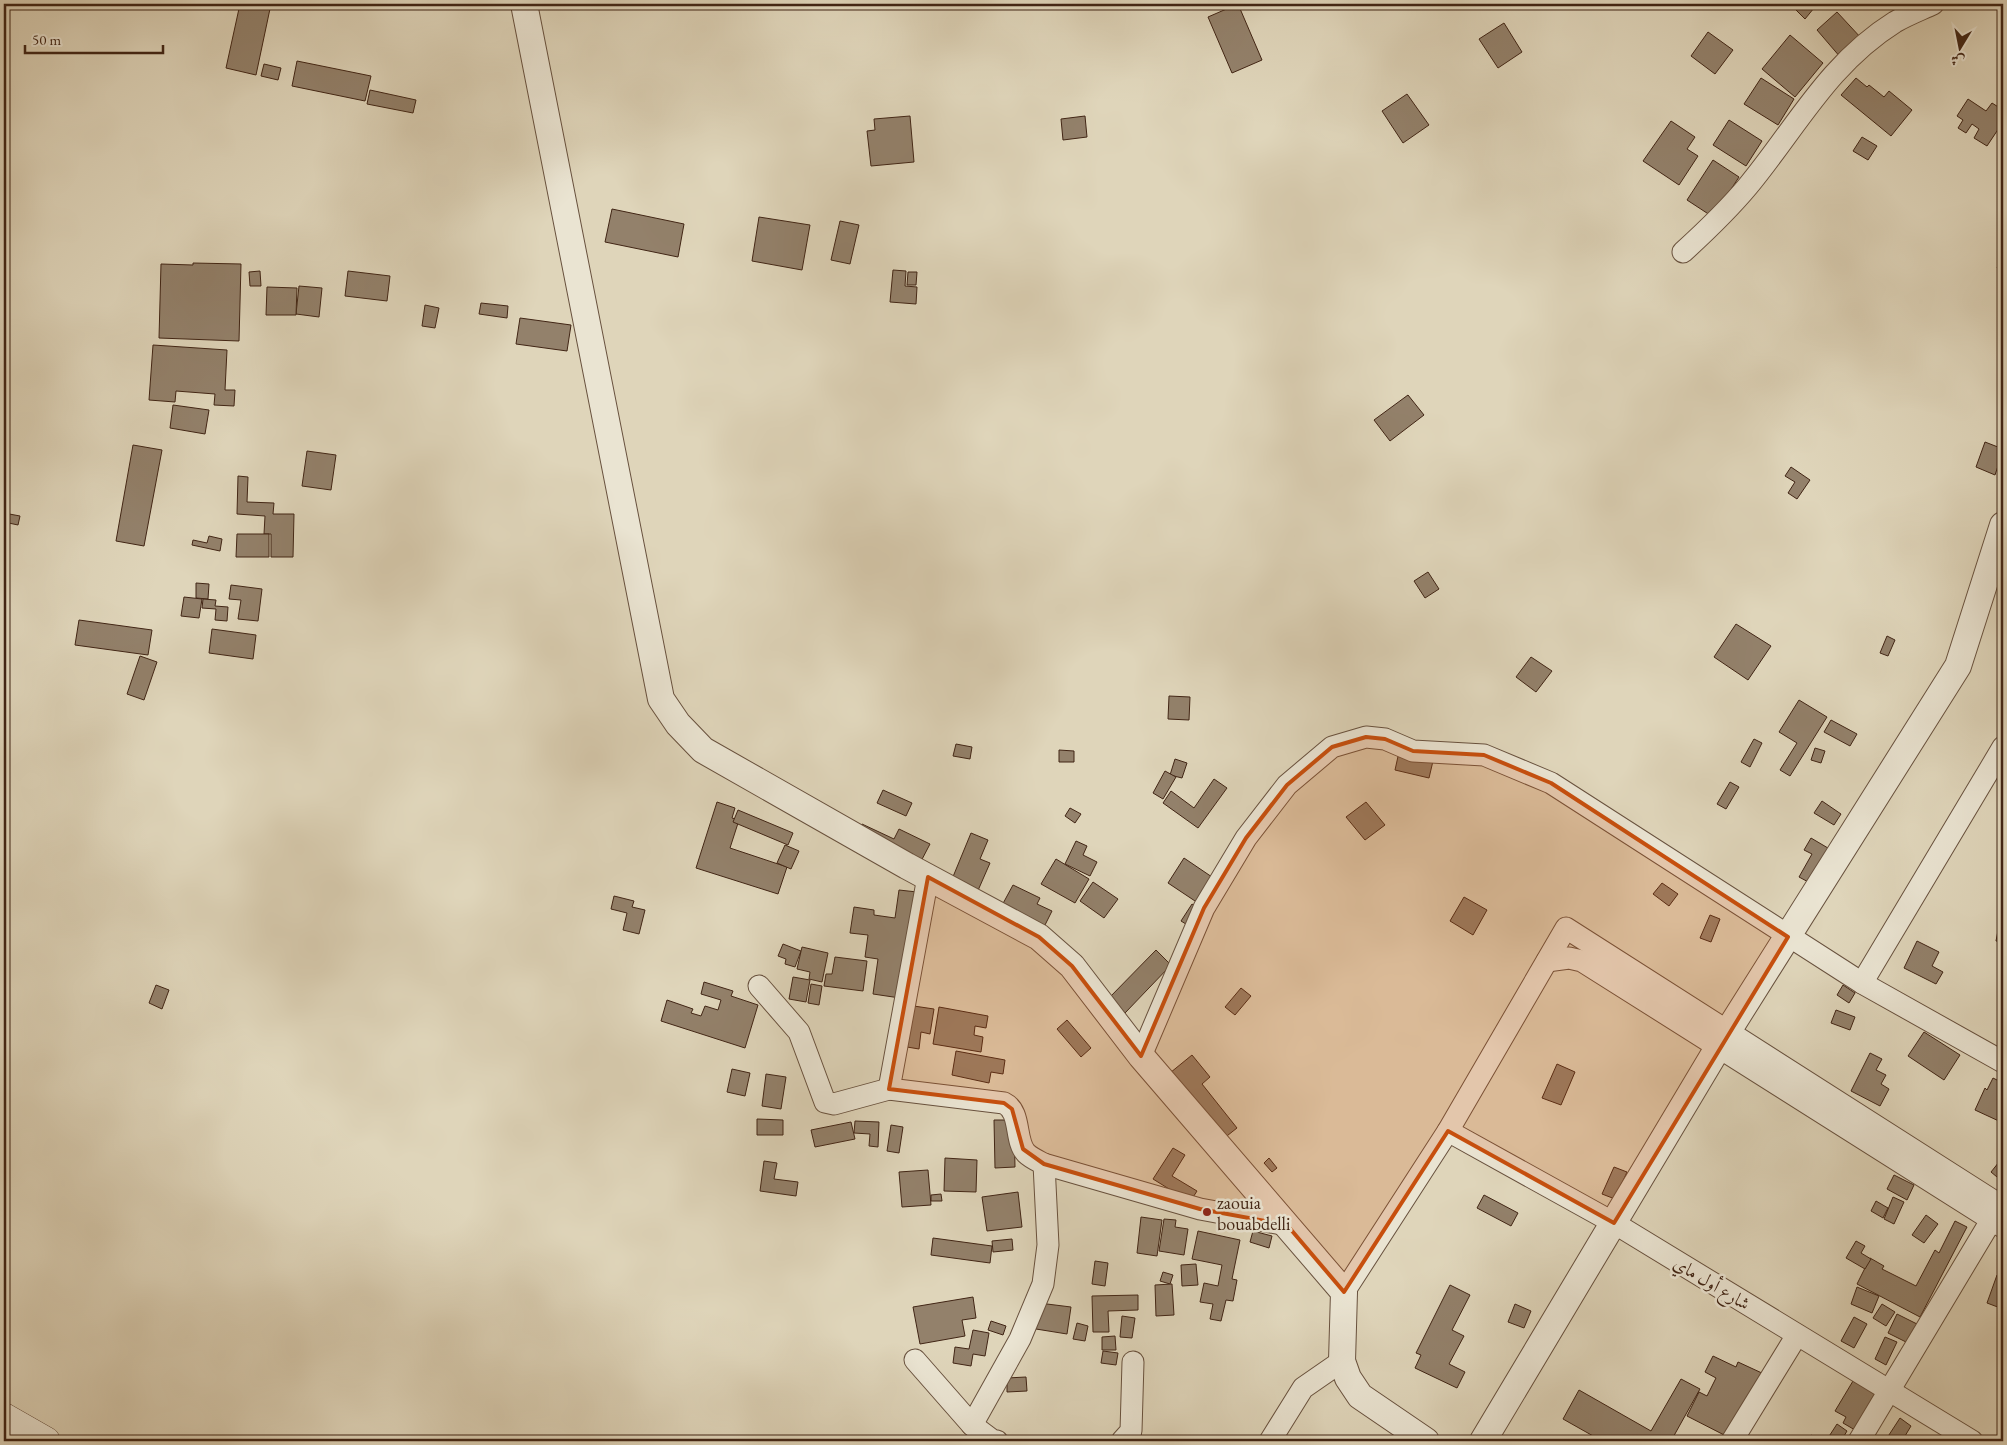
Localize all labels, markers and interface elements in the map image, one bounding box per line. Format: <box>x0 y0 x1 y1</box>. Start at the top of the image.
scale bar <box>25 22 162 54</box>
north arrow <box>1934 22 1984 72</box>
text: 50 m <box>32 30 61 49</box>
text: ش <box>1949 51 1966 71</box>
place label: zaouia bouabdelli <box>1217 1191 1291 1235</box>
marker: zaouia bouabdelli <box>1201 1206 1213 1218</box>
street label: شارع أول ماي <box>1667 1250 1755 1318</box>

